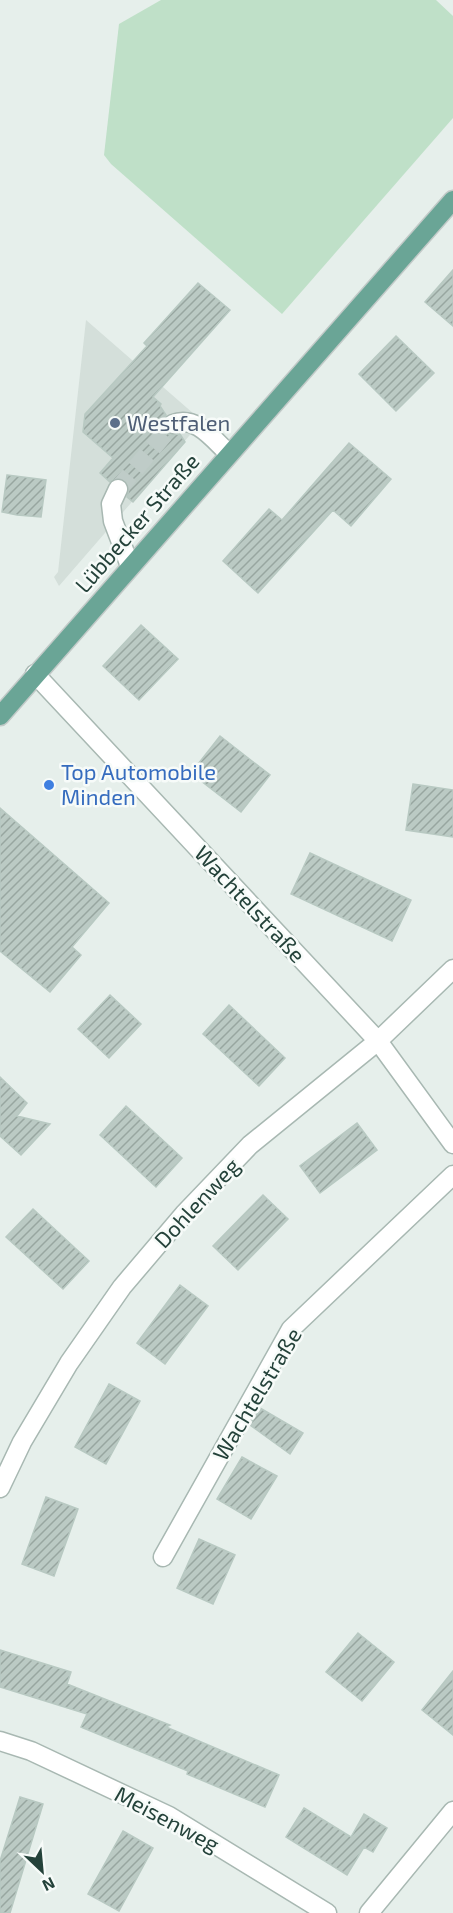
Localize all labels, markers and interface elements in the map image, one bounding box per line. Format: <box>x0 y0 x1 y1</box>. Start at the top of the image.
place label: Westfalen <box>127 409 230 435</box>
marker: Westfalen <box>108 416 122 430</box>
street label: Lübbecker Straße <box>69 448 204 597</box>
place label: Top Automobile Minden <box>61 758 216 809</box>
marker: Top Automobile Minden <box>42 778 56 792</box>
street label: Wachtelstraße <box>190 840 311 967</box>
street label: Dohlenweg <box>148 1152 244 1253</box>
street label: Wachtelstraße <box>206 1322 306 1465</box>
street label: Meisenweg <box>111 1780 224 1856</box>
north arrow <box>12 1841 72 1901</box>
text: N <box>39 1874 58 1896</box>

